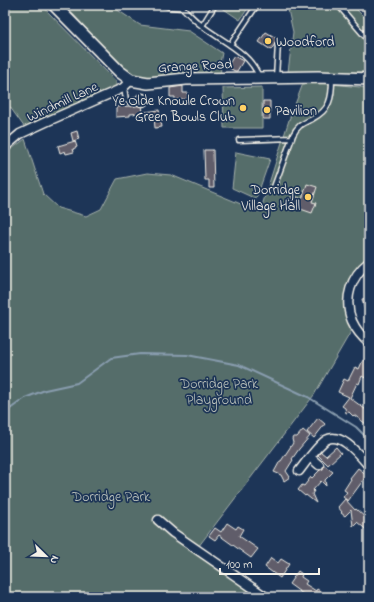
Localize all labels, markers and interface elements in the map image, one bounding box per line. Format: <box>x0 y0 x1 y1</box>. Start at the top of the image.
place label: Woodford <box>276 32 335 53</box>
marker: Woodford <box>263 36 273 46</box>
street label: Grange Road <box>158 54 233 80</box>
street label: Windmill Lane <box>24 76 102 128</box>
place label: Ye Olde Knowle Crown Green Bowls Club <box>112 91 236 128</box>
place label: Pavilion <box>275 101 317 122</box>
marker: Ye Olde Knowle Crown Green Bowls Club <box>238 103 248 113</box>
marker: Pavilion <box>262 105 272 115</box>
place label: Dorridge Village Hall <box>240 180 301 218</box>
marker: Dorridge Village Hall <box>303 192 313 202</box>
park label: Dorridge Park Playground <box>179 374 259 412</box>
park label: Dorridge Park <box>71 487 151 509</box>
north arrow <box>26 536 66 576</box>
scale bar <box>220 550 319 576</box>
text: N <box>45 553 63 566</box>
text: 100 m <box>226 556 253 574</box>

